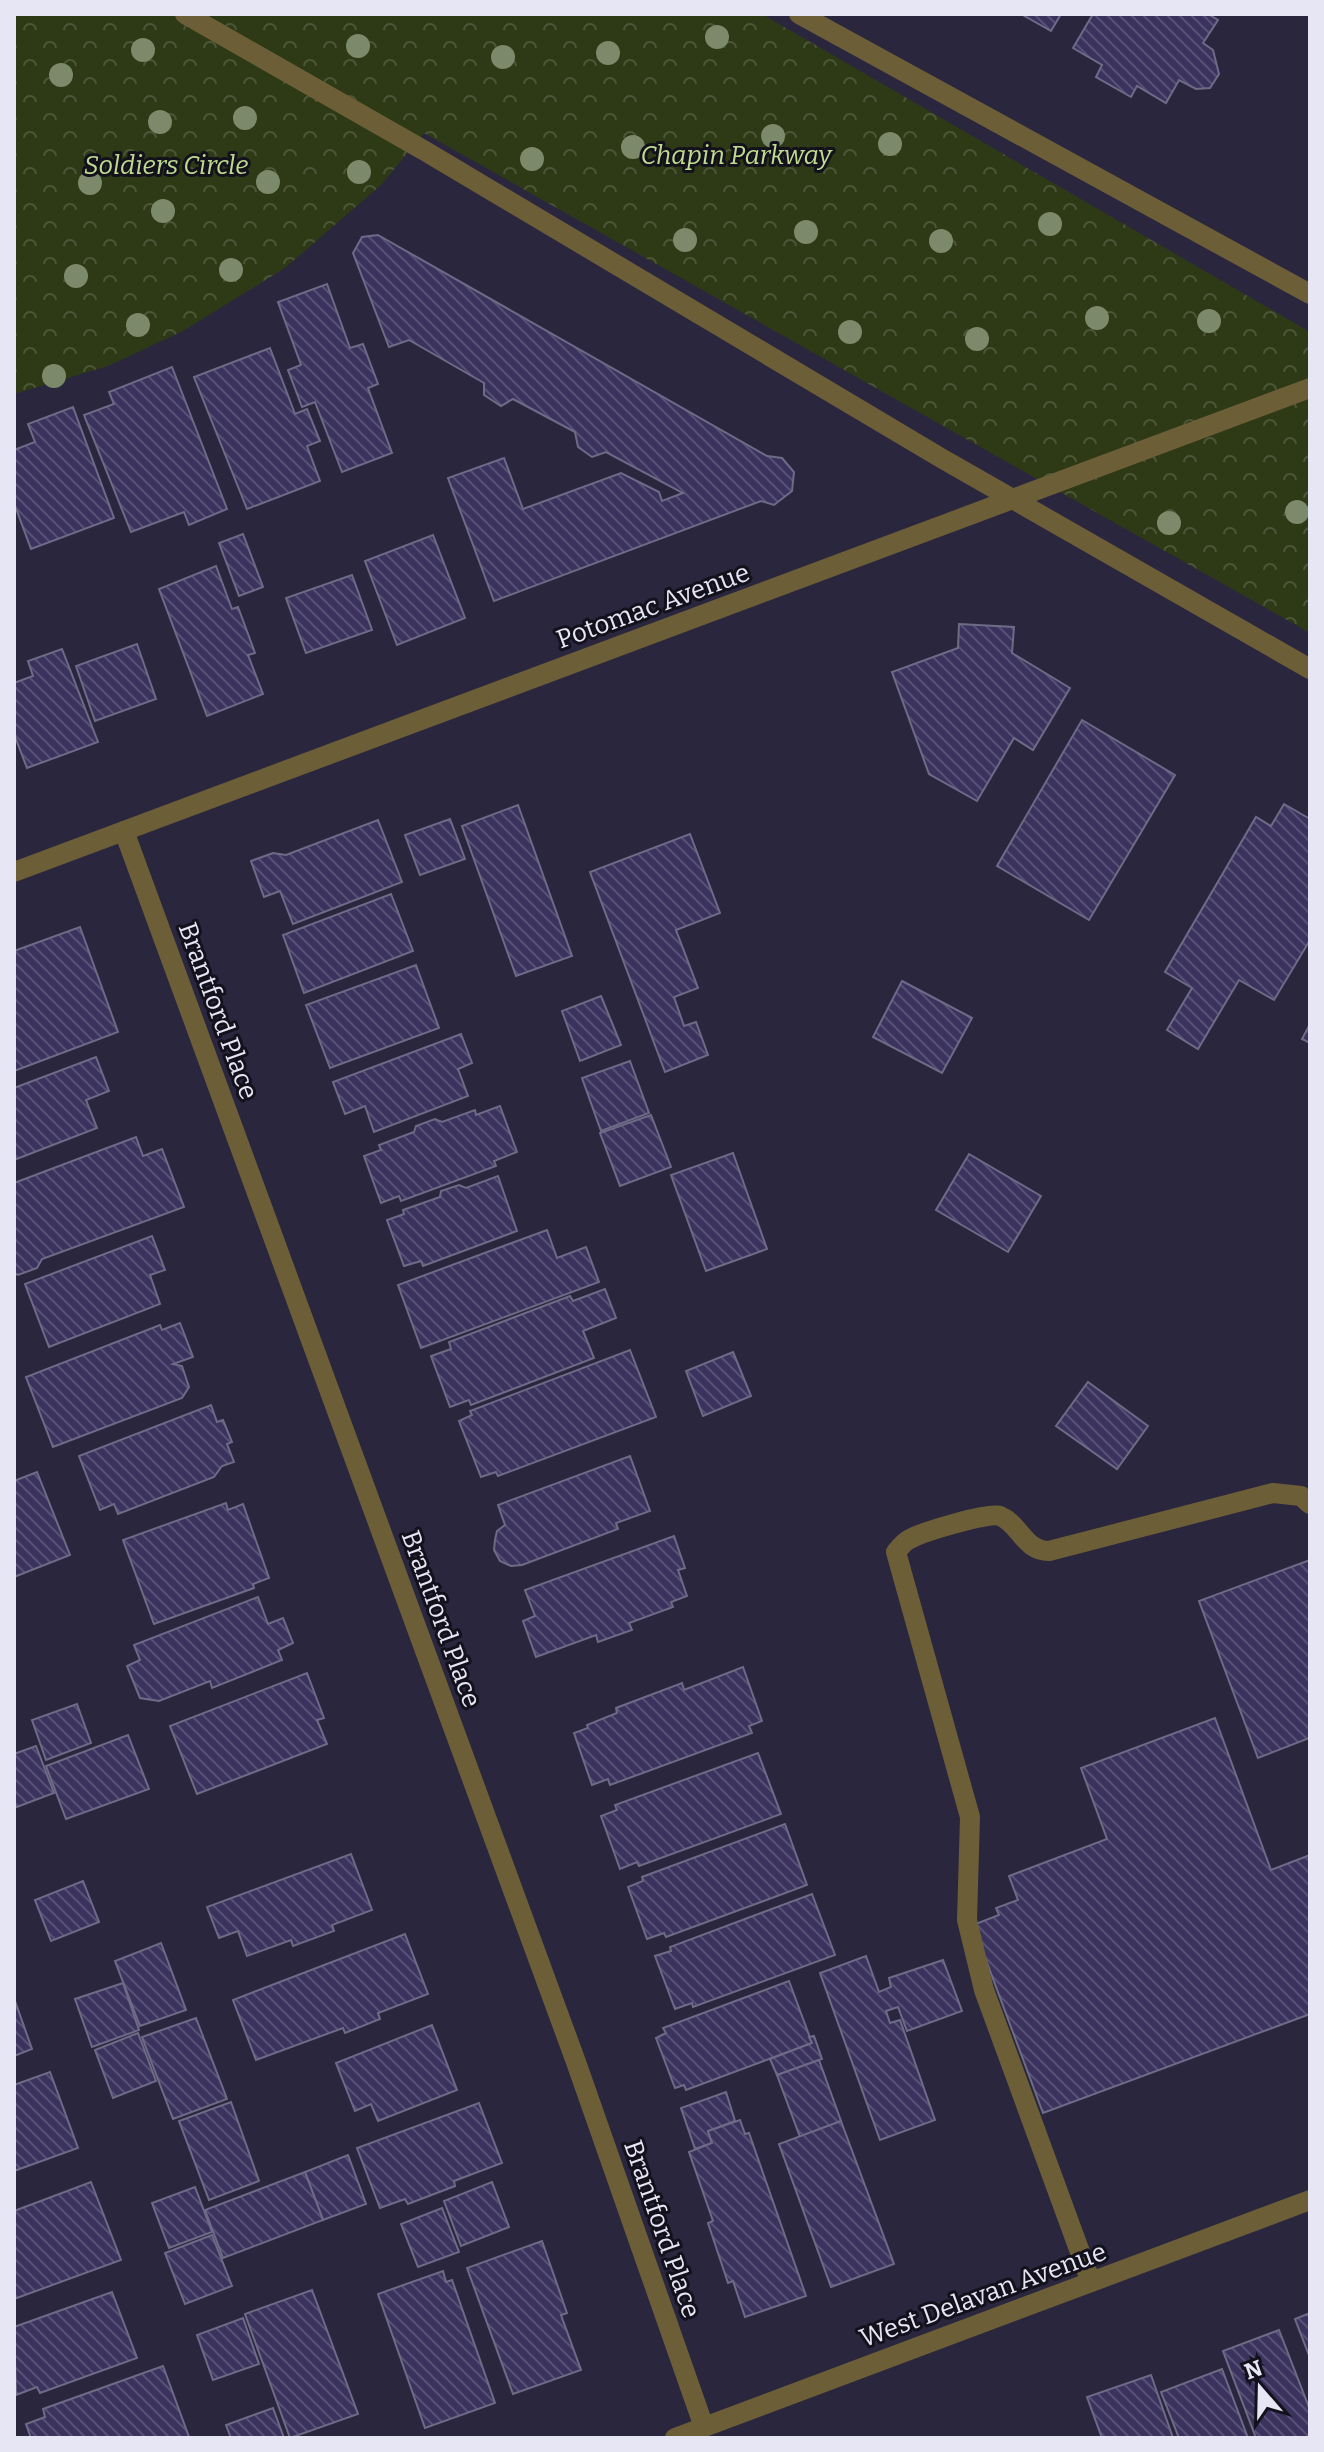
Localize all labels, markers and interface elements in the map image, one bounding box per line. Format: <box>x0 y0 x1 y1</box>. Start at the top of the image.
park label: Chapin Parkway <box>641 140 833 171</box>
park label: Soldiers Circle <box>84 150 248 181</box>
street label: Potomac Avenue <box>552 557 754 655</box>
street label: Brantford Place <box>172 918 264 1104</box>
street label: Brantford Place <box>395 1526 487 1712</box>
street label: Brantford Place <box>617 2136 707 2322</box>
street label: West Delavan Avenue <box>856 2236 1110 2354</box>
north arrow <box>1220 2348 1300 2428</box>
text: N <box>1241 2354 1266 2385</box>

